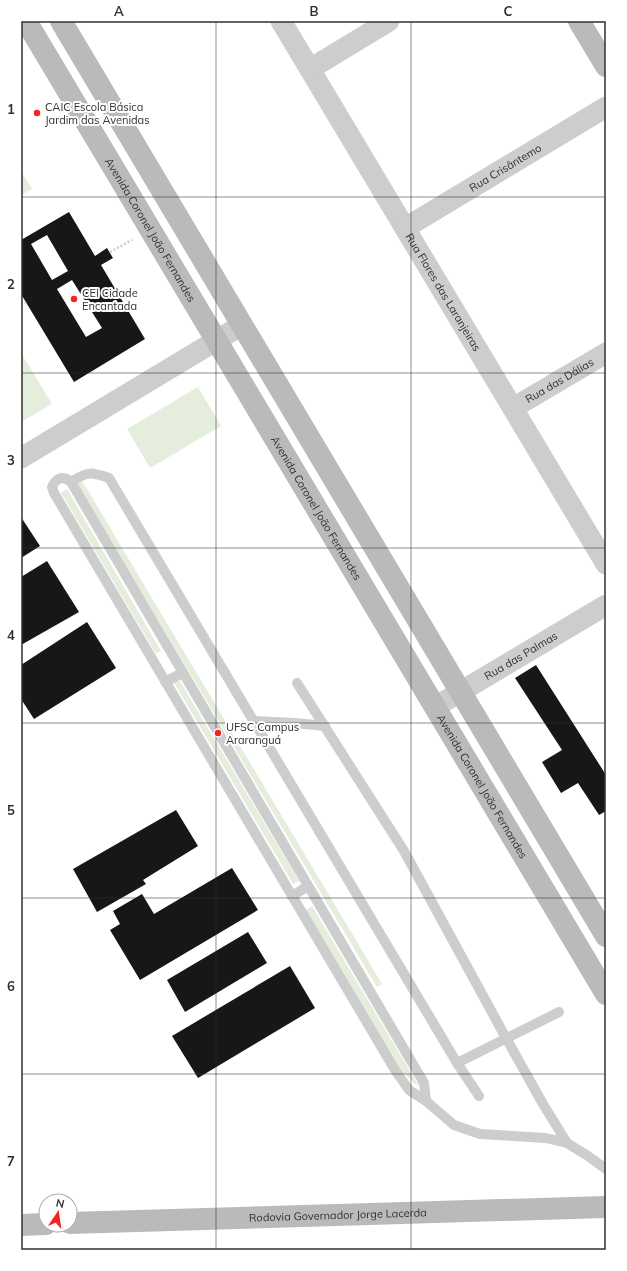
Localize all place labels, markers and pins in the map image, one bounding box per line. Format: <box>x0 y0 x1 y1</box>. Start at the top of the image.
place label: CAIC Escola Básica Jardim das Avenidas <box>45 100 150 127</box>
marker: CAIC Escola Básica Jardim das Avenidas <box>32 108 42 118</box>
place label: CEI Cidade Encantada <box>82 286 138 313</box>
marker: CEI Cidade Encantada <box>69 294 79 304</box>
place label: UFSC Campus Araranguá <box>226 720 299 747</box>
marker: UFSC Campus Araranguá <box>213 728 223 738</box>

